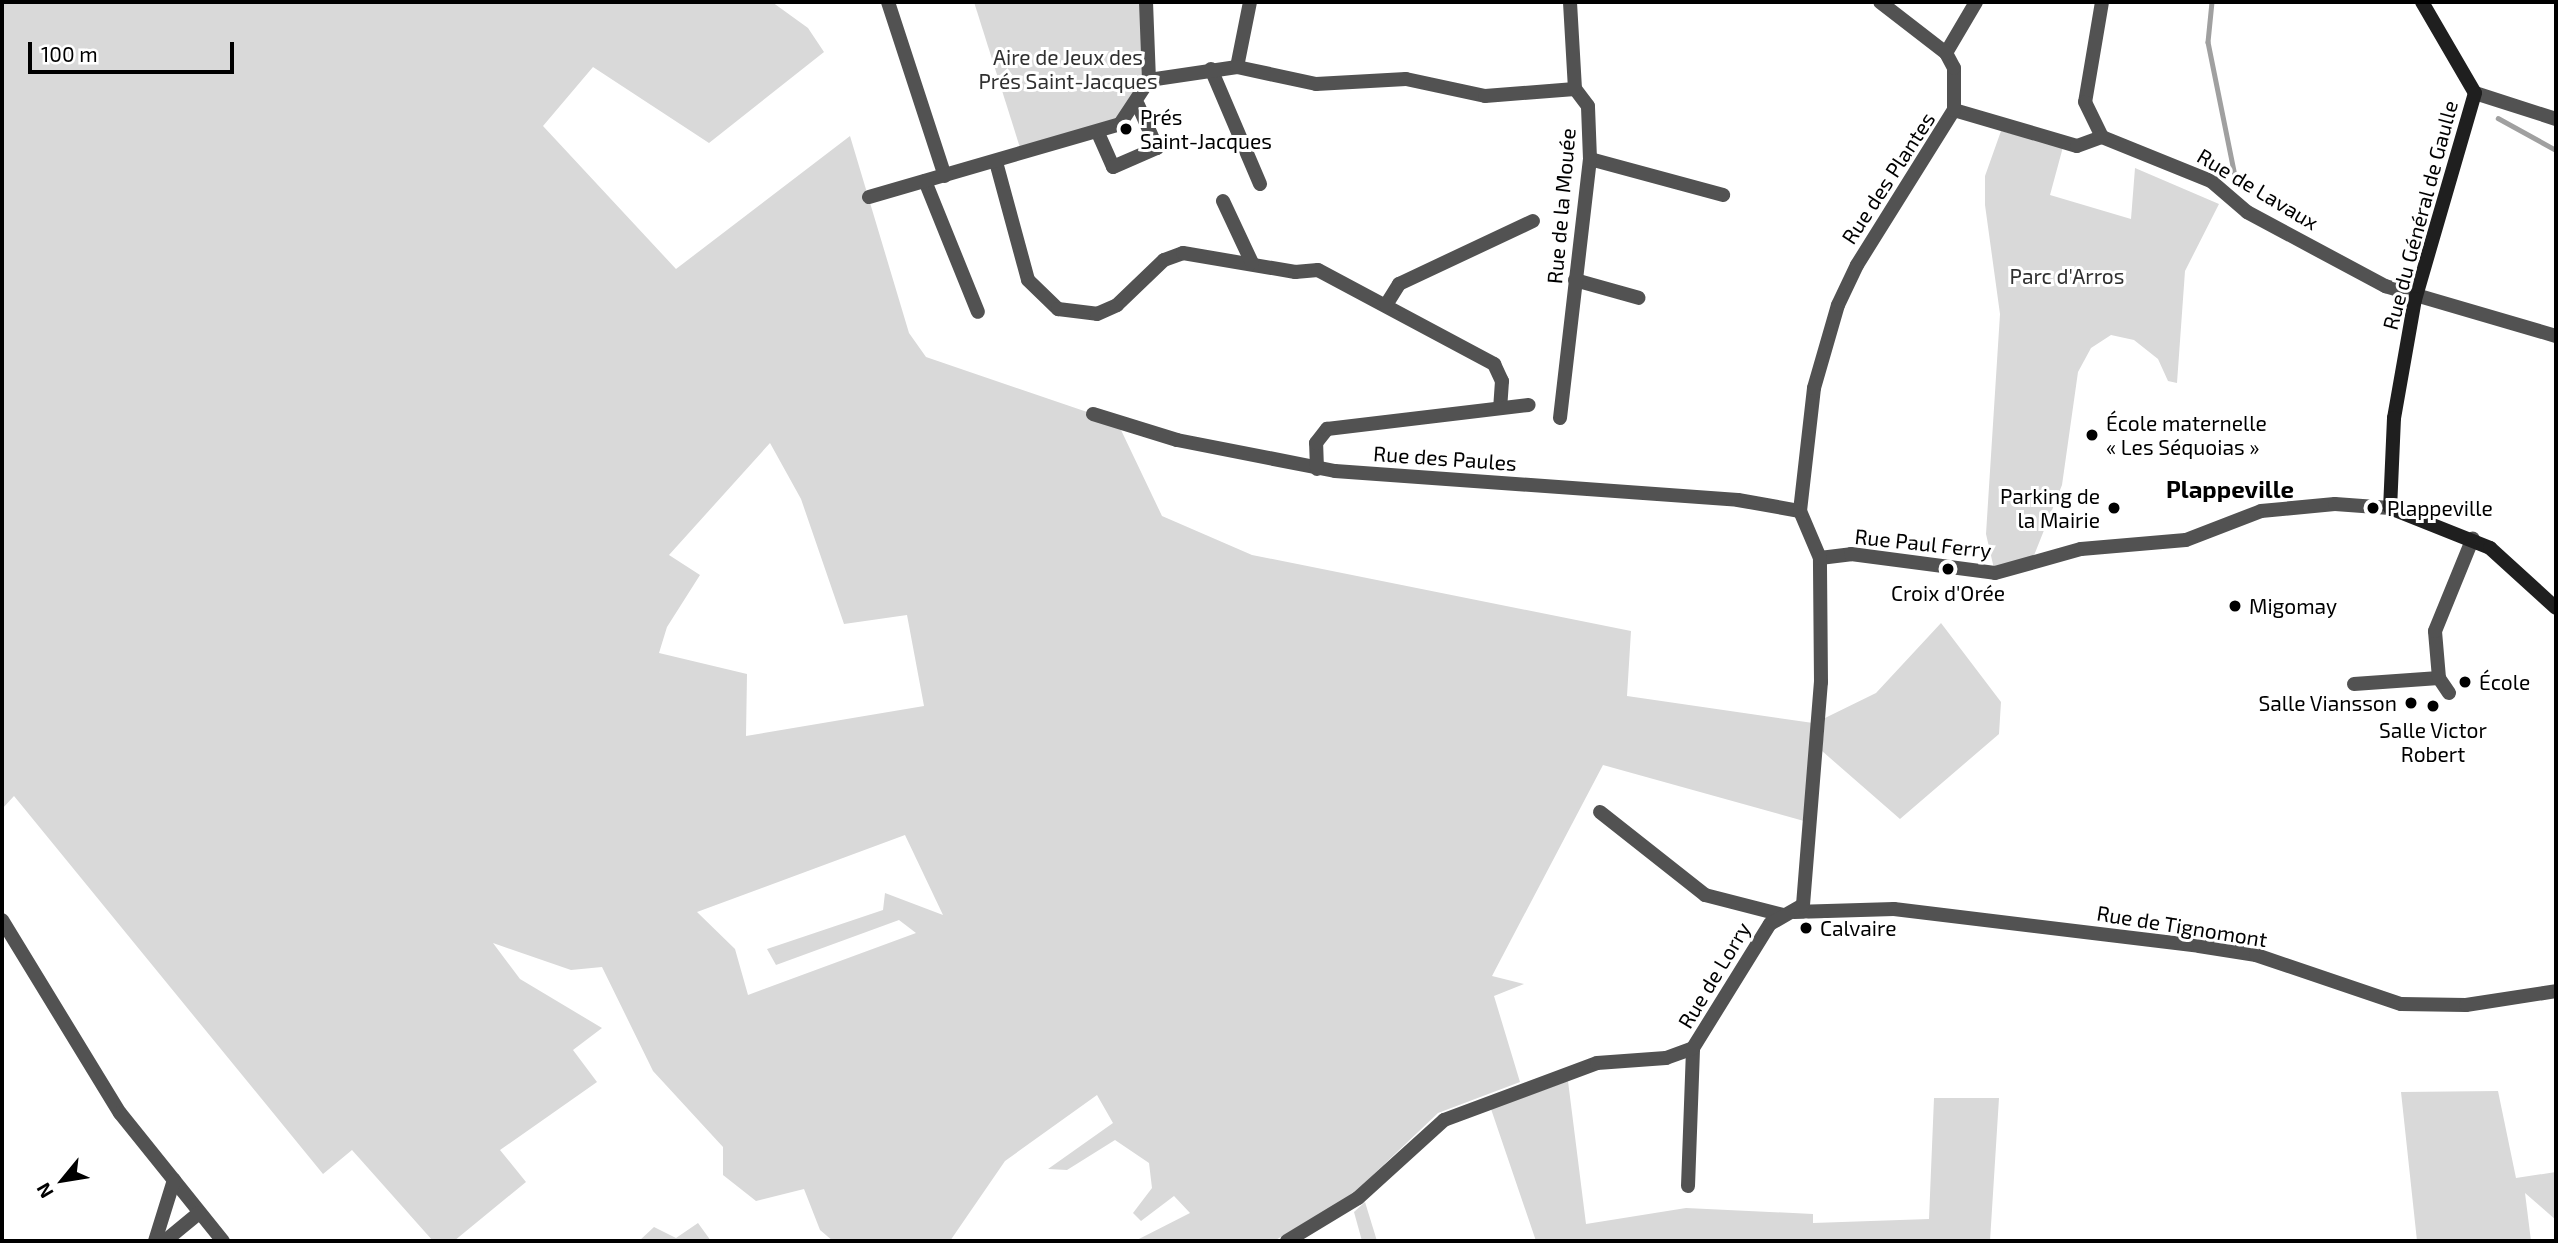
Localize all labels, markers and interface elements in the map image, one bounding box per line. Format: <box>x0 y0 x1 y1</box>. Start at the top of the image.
scale bar <box>32 28 238 72</box>
text: 100 m <box>41 41 98 66</box>
park label: Aire de Jeux des Prés Saint-Jacques <box>978 44 1158 94</box>
street label: Rue du Général de Gaulle <box>2377 97 2463 333</box>
place label: Prés Saint-Jacques <box>1140 104 1272 154</box>
street label: Rue des Plantes <box>1836 107 1940 249</box>
marker: Prés Saint-Jacques <box>1118 121 1134 137</box>
street label: Rue de la Mouée <box>1542 127 1580 285</box>
street label: Rue de Lavaux <box>2193 143 2323 235</box>
park label: Parc d'Arros <box>2010 263 2124 289</box>
place label: École maternelle « Les Séquoias » <box>2106 410 2267 460</box>
marker: École maternelle « Les Séquoias » <box>2084 427 2100 443</box>
street label: Rue des Paules <box>1373 440 1517 476</box>
district label: Plappeville <box>2166 475 2294 503</box>
place label: Parking de la Mairie <box>2000 483 2100 533</box>
place label: Plappeville <box>2387 495 2493 521</box>
marker: Parking de la Mairie <box>2106 500 2122 516</box>
marker: Plappeville <box>2365 500 2381 516</box>
street label: Rue Paul Ferry <box>1853 523 1993 563</box>
marker: Croix d'Orée <box>1940 561 1956 577</box>
place label: Croix d'Orée <box>1891 580 2005 606</box>
place label: Migomay <box>2249 593 2337 619</box>
marker: Migomay <box>2227 598 2243 614</box>
place label: École <box>2479 669 2530 695</box>
marker: École <box>2457 674 2473 690</box>
place label: Salle Viansson <box>2258 690 2397 716</box>
marker: Salle Viansson <box>2403 695 2419 711</box>
marker: Salle Victor Robert <box>2425 698 2441 714</box>
place label: Salle Victor Robert <box>2379 717 2487 767</box>
street label: Rue de Tignomont <box>2095 900 2269 952</box>
place label: Calvaire <box>1820 915 1896 941</box>
street label: Rue de Lorry <box>1672 917 1756 1033</box>
marker: Calvaire <box>1798 920 1814 936</box>
north arrow <box>28 1145 98 1215</box>
text: N <box>31 1179 58 1202</box>

